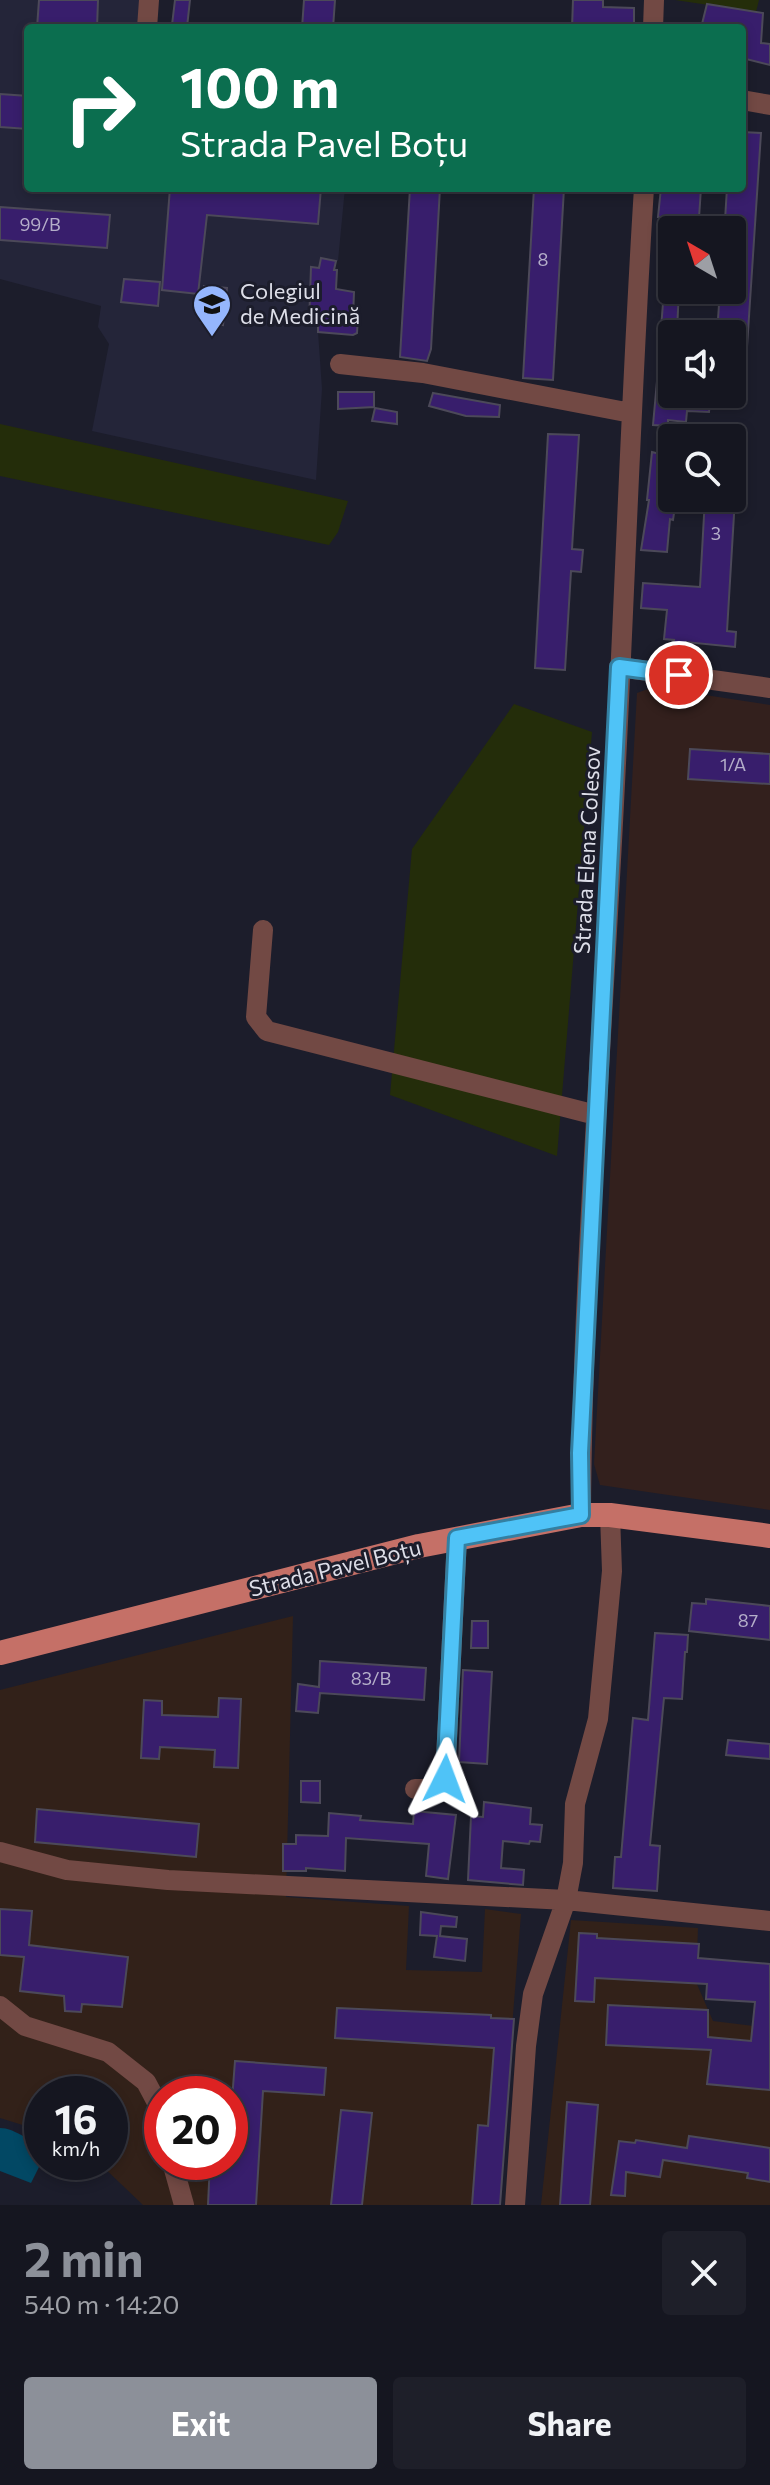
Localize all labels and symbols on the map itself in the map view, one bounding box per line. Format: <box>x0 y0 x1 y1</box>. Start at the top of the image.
house number: 99/B <box>19 213 61 235</box>
north arrow <box>658 216 746 304</box>
house number: 8 <box>538 248 549 270</box>
place label: Colegiul de Medicină <box>240 277 360 329</box>
school or university icon: Colegiul de Medicină <box>191 283 233 338</box>
house number: 3 <box>711 522 721 544</box>
pin <box>645 641 713 709</box>
street label: Strada Elena Colesov <box>568 745 605 955</box>
house number: 1/A <box>720 753 746 775</box>
street label: Strada Pavel Boțu <box>246 1533 424 1603</box>
house number: 87 <box>738 1609 758 1631</box>
house number: 83/B <box>351 1667 391 1689</box>
position arrow <box>403 1737 487 1821</box>
speed limit sign: 20 <box>144 2076 248 2180</box>

